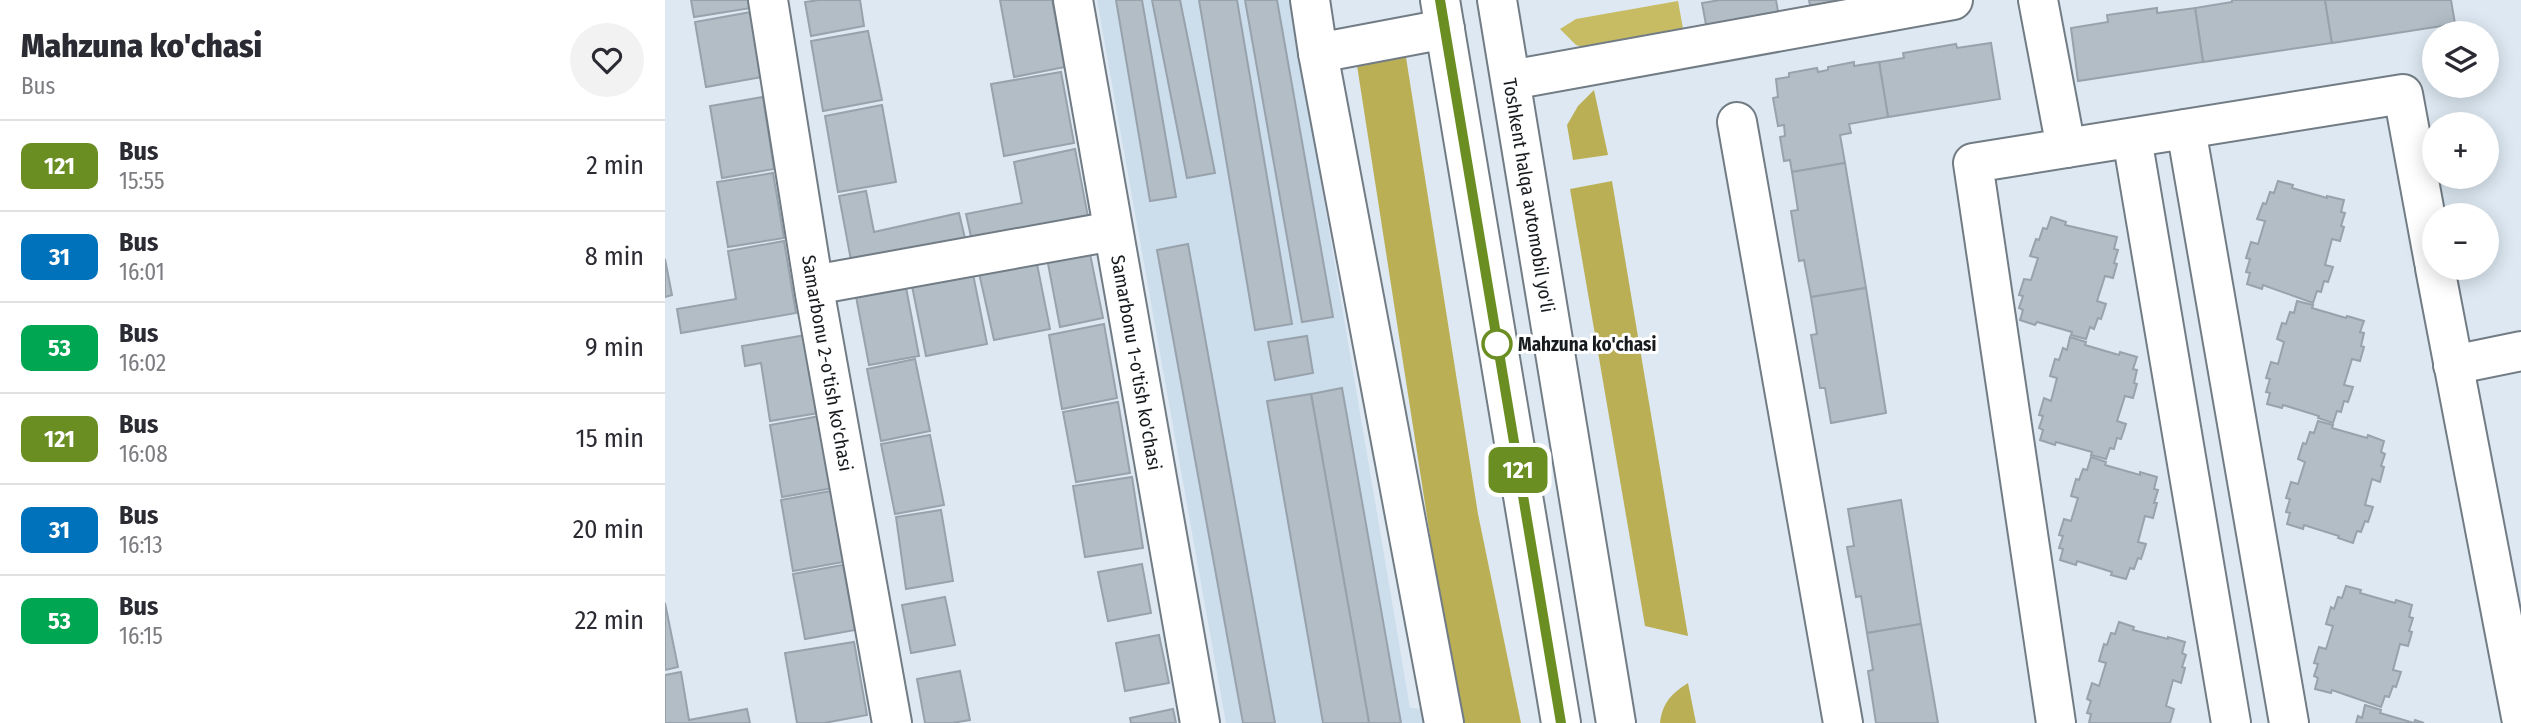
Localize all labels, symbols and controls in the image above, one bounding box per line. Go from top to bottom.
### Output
map controls [2422,21,2499,280]
button: layers [2422,21,2499,98]
button: heart [570,23,644,97]
text: Mahzuna ko'chasi [21,26,262,66]
text: Bus [21,72,55,100]
street label: Toshkent halqa avtomobil yo'li [1498,77,1559,314]
button: + [2422,112,2499,189]
text: Bus [119,136,158,167]
text: 2 min [586,150,644,181]
text: 121 [44,152,75,180]
text: 15:55 [119,167,165,195]
button: − [2422,203,2499,280]
text: Bus [119,227,158,258]
text: 8 min [585,241,644,272]
text: 31 [49,243,70,271]
street label: Samarbonu 2-o'tish ko'chasi [797,253,858,473]
street label: Samarbonu 1-o'tish ko'chasi [1106,253,1166,472]
text: 16:01 [119,258,165,286]
text: Bus [119,318,158,349]
marker: Mahzuna ko'chasi [1482,329,1512,359]
text: 9 min [585,332,644,363]
place label: Mahzuna ko'chasi [1518,333,1656,356]
text: 53 [48,334,71,362]
text: 16:02 [119,349,166,377]
text: Bus [119,409,158,440]
text: 15 min [576,423,644,454]
text: 121 [44,425,75,453]
text: 16:08 [119,440,168,468]
line badge: 121 [1478,447,1558,493]
text: 121 [1502,456,1534,484]
text: Bus [119,500,158,531]
text: 20 min [573,514,644,545]
text: 31 [49,516,70,544]
text: 16:13 [119,531,163,559]
text: Bus [119,591,158,622]
text: 22 min [575,605,644,636]
text: 53 [48,607,71,635]
text: 16:15 [119,622,163,650]

